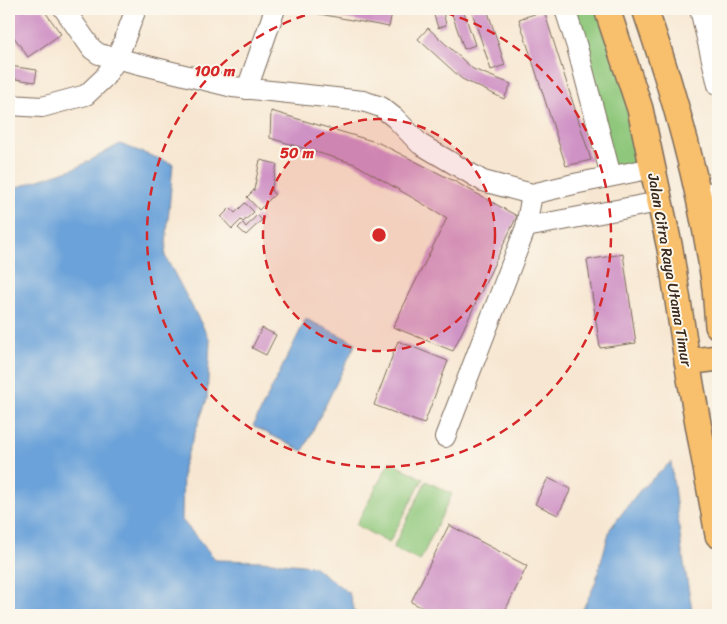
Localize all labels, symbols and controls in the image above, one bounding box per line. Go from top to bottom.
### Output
text: 100 m [195,58,236,84]
text: 50 m [280,140,315,166]
street label: Jalan Citra Raya Utama Timur [640,170,700,370]
centre of rings [370,226,388,244]

